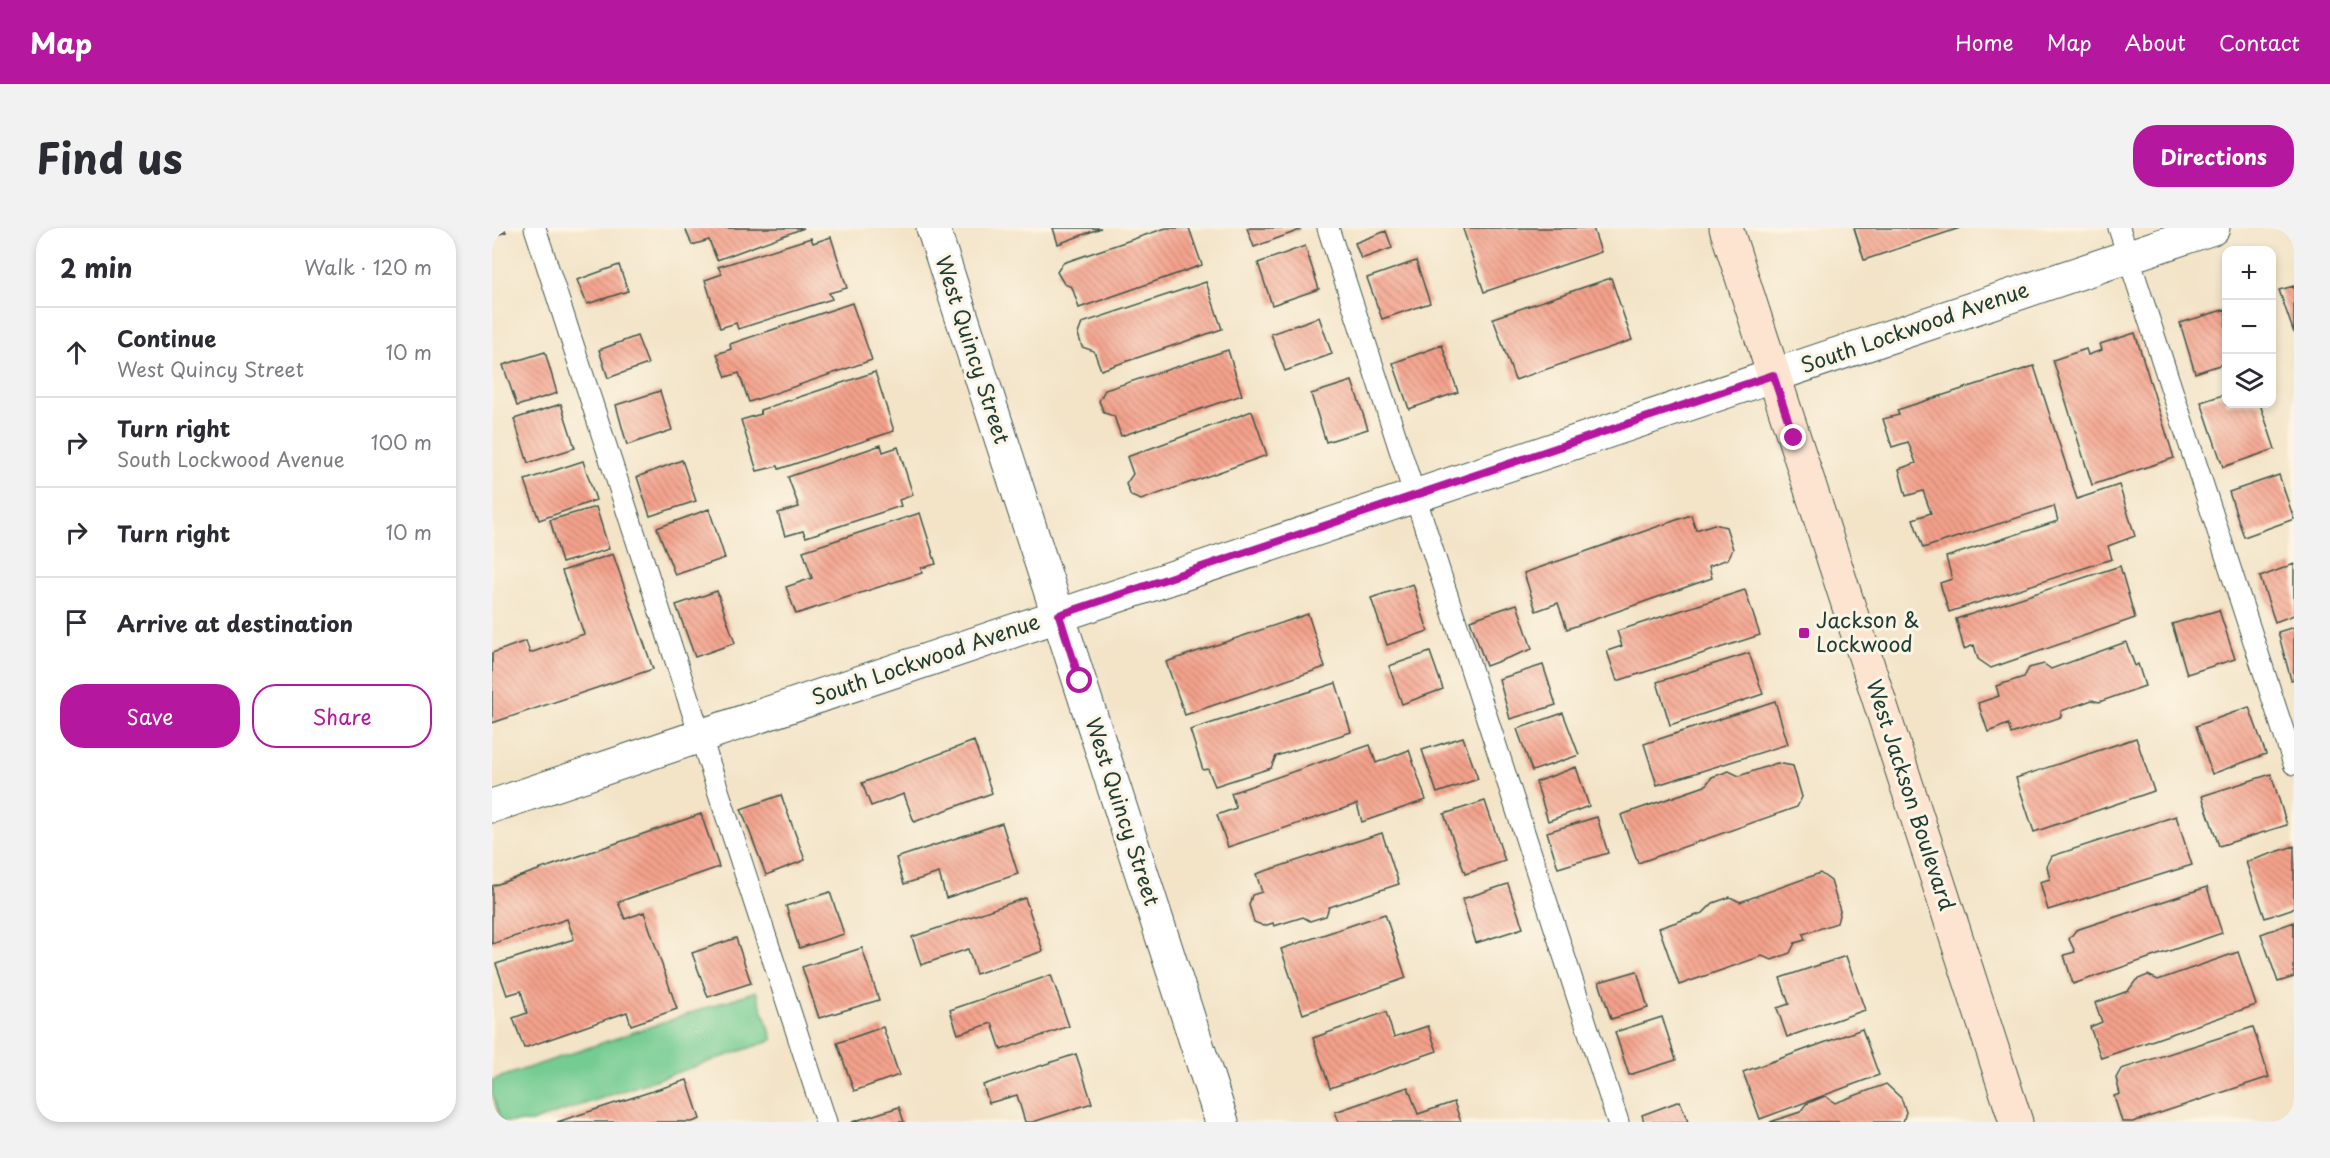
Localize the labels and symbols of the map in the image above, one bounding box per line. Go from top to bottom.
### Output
street label: West Quincy Street [928,251,1019,448]
street label: South Lockwood Avenue [1796,272,2033,380]
route end [1780,424,1806,450]
place label: Jackson & Lockwood [1816,603,1920,659]
street label: South Lockwood Avenue [807,604,1044,712]
marker: Jackson & Lockwood [1797,626,1811,640]
route start [1066,667,1092,693]
street label: West Jackson Boulevard [1859,675,1964,914]
street label: West Quincy Street [1078,713,1169,910]

